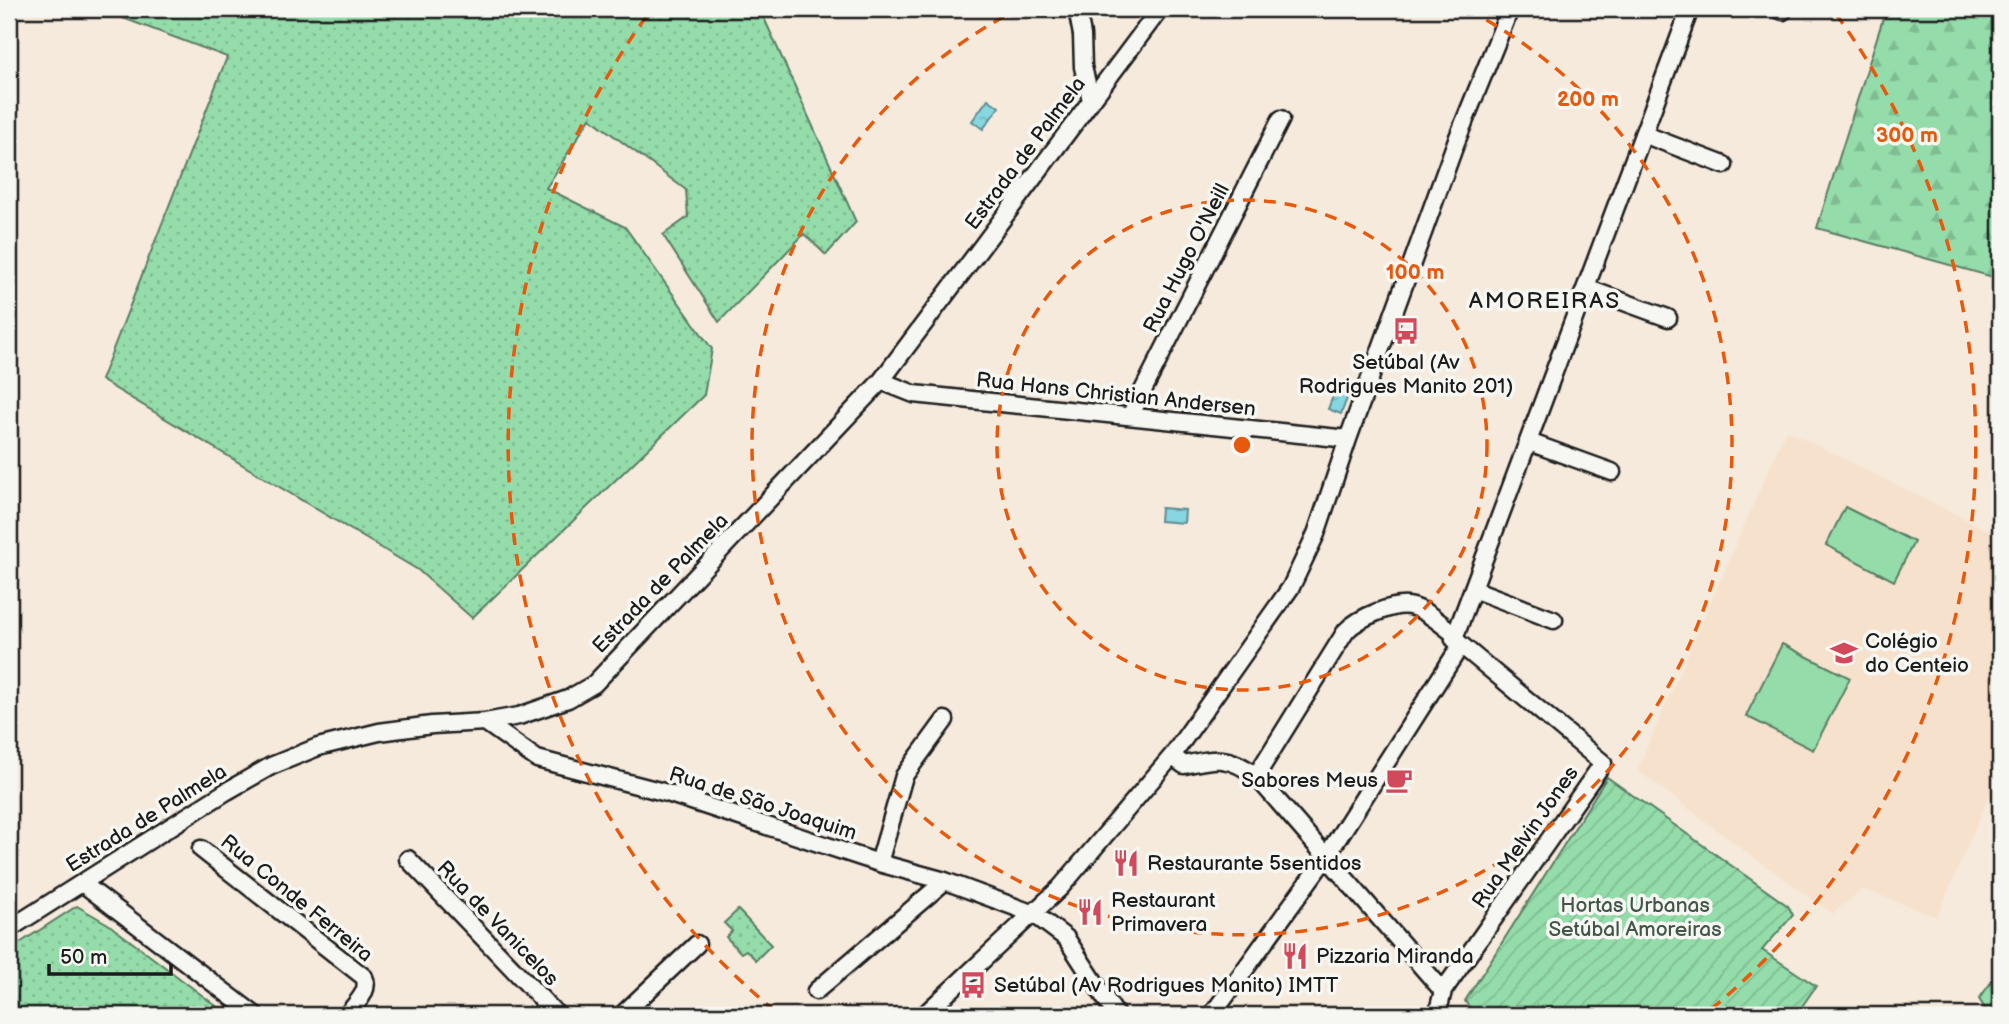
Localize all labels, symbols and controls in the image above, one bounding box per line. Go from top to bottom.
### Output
street label: Estrada de Palmela [960,72,1091,235]
text: 200 m [1557,87,1619,112]
text: 300 m [1876,123,1938,148]
street label: Rua Hugo O'Neill [1138,179,1235,337]
text: 100 m [1386,260,1444,285]
district label: AMOREIRAS [1469,287,1621,315]
bus stop icon: Setúbal (Av Rodrigues Manito 201) [1391,316,1421,346]
place label: Setúbal (Av Rodrigues Manito 201) [1299,350,1513,399]
street label: Rua Hans Christian Andersen [975,367,1257,422]
centre of rings [1230,433,1254,457]
street label: Estrada de Palmela [587,508,733,658]
place label: Colégio do Centeio [1865,629,1969,678]
school or university icon: Colégio do Centeio [1829,638,1859,668]
street label: Estrada de Palmela [61,759,231,878]
street label: Rua de São Joaquim [666,761,860,846]
street label: Rua Melvin Jones [1467,761,1584,913]
cafe icon: Sabores Meus [1384,765,1414,795]
place label: Sabores Meus [1241,768,1378,793]
street label: Rua Conde Ferreira [216,829,378,967]
restaurant icon: Restaurante 5sentidos [1111,848,1141,878]
place label: Restaurante 5sentidos [1147,851,1361,876]
street label: Rua de Vanicelos [432,856,564,991]
place label: Restaurant Primavera [1111,888,1216,937]
park label: Hortas Urbanas Setúbal Amoreiras [1548,893,1722,942]
restaurant icon: Restaurant Primavera [1075,897,1105,927]
scale bar [49,933,172,977]
restaurant icon: Pizzaria Miranda [1280,941,1310,971]
place label: Pizzaria Miranda [1316,944,1474,969]
text: 50 m [60,945,107,970]
bus stop icon: Setúbal (Av Rodrigues Manito) IMTT [958,970,988,1000]
place label: Setúbal (Av Rodrigues Manito) IMTT [994,973,1339,998]

